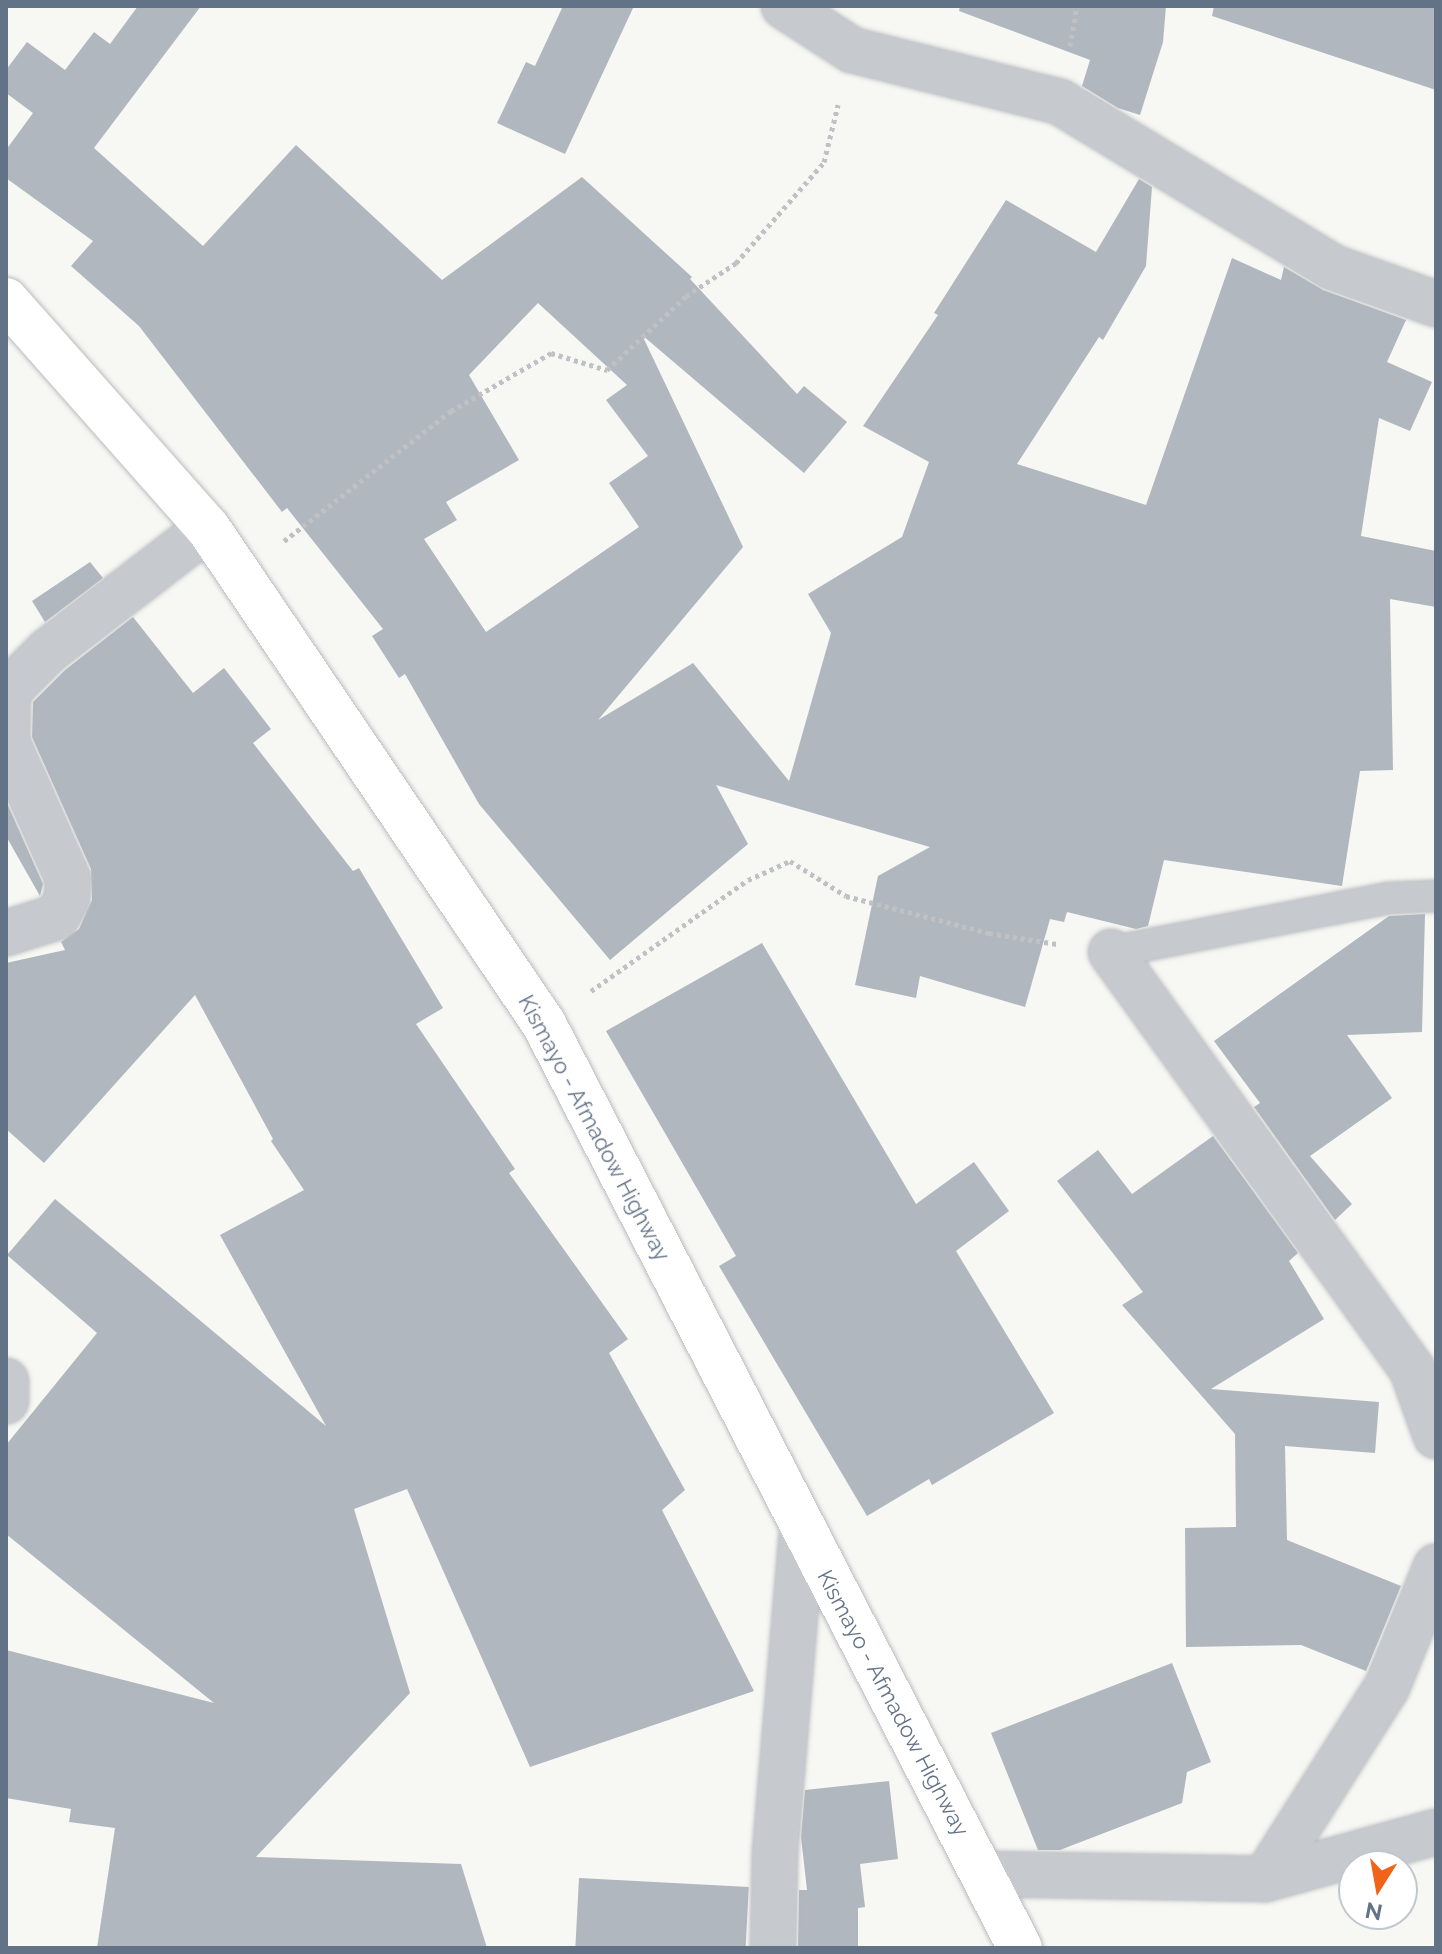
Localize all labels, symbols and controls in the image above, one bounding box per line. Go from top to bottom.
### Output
street label: Kismayo - Afmadow Highway [512,990,676,1266]
street label: Kismayo - Afmadow Highway [811,1565,975,1841]
north arrow [1338,1850,1418,1930]
text: N [1363,1897,1385,1926]

